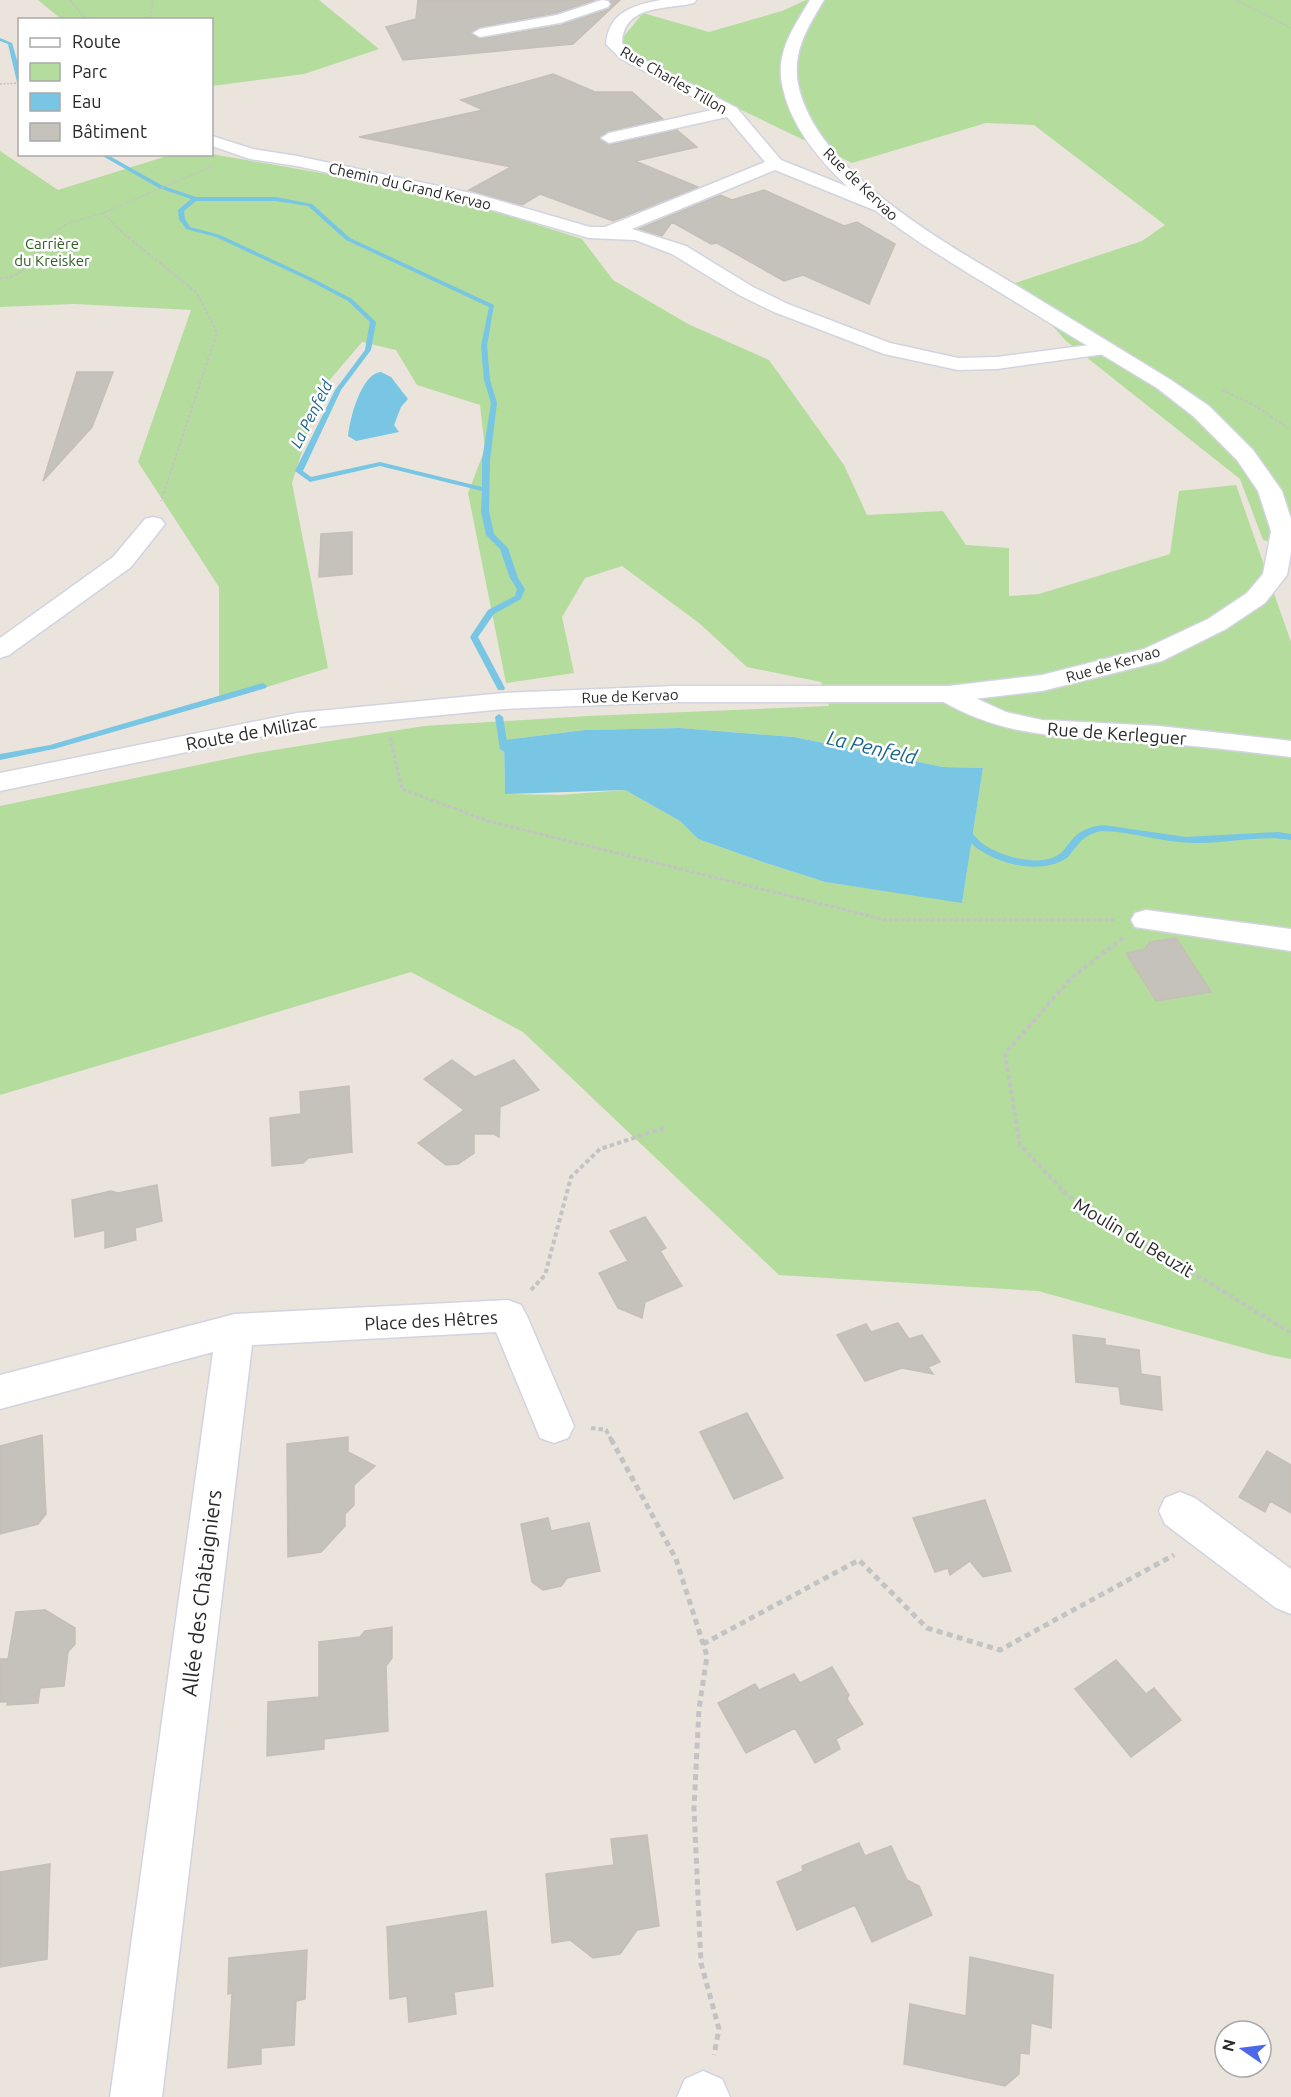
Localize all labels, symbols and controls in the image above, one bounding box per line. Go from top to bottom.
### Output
legend [18,18,213,156]
text: Route [72,31,121,51]
street label: Rue Charles Tillon [618,43,730,117]
text: Parc [72,61,107,81]
text: Eau [72,91,102,111]
text: Bâtiment [72,121,147,141]
street label: Rue de Kervao [820,144,902,224]
street label: Chemin du Grand Kervao [327,159,493,213]
park label: Carrière du Kreisker [14,235,90,269]
water label: La Penfeld [286,376,336,451]
street label: Rue de Kervao [1064,642,1162,686]
street label: Rue de Kervao [581,686,679,706]
street label: Route de Milizac [184,711,318,753]
street label: Rue de Kerleguer [1047,718,1188,748]
water label: La Penfeld [825,726,920,769]
street label: Moulin du Beuzit [1070,1193,1198,1281]
street label: Place des Hêtres [364,1307,498,1333]
street label: Allée des Châtaigniers [176,1488,226,1698]
north arrow [1213,2019,1273,2079]
text: N [1218,2037,1239,2053]

